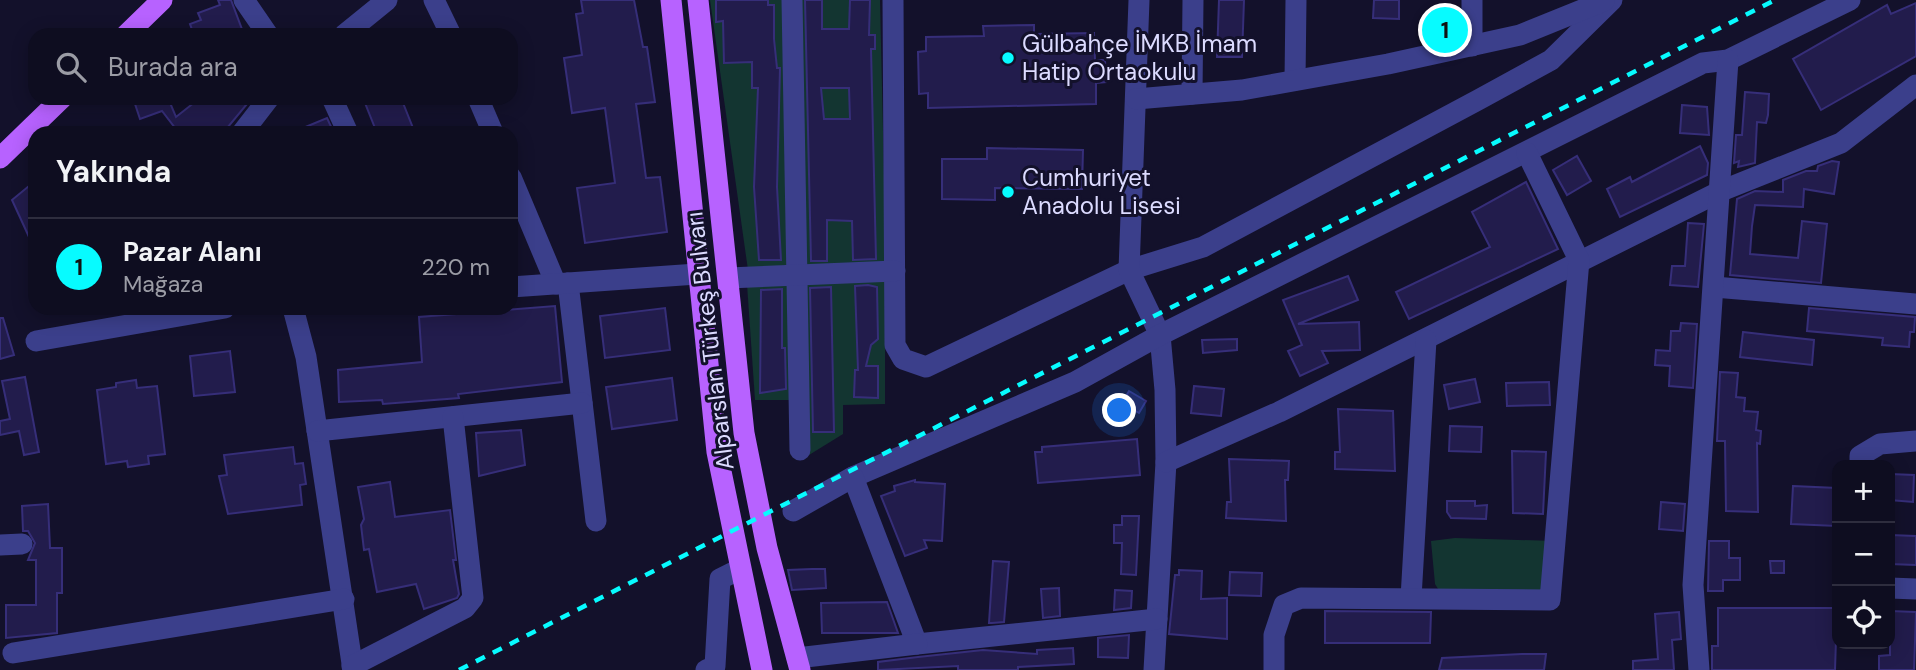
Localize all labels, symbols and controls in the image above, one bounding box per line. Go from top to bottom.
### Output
pin: 1 [1422,4,1468,56]
search box [28,28,518,105]
place label: Gülbahçe İMKB İmam Hatip Ortaokulu [1022,28,1257,87]
icon: search [52,48,90,86]
text: Burada ara [108,50,238,84]
marker: Gülbahçe İMKB İmam Hatip Ortaokulu [1000,50,1016,66]
text: Yakında [56,152,171,191]
place label: Cumhuriyet Anadolu Lisesi [1022,162,1181,221]
marker: Cumhuriyet Anadolu Lisesi [1000,184,1016,200]
street label: Alparslan Türkeş Bulvarı [678,210,741,472]
text: Pazar Alanı [123,235,262,269]
text: 1 [75,252,83,282]
text: 220 m [421,252,490,282]
text: Mağaza [123,269,203,299]
your location [1102,393,1136,427]
map controls [1832,460,1895,649]
button: + [1832,460,1895,523]
button: − [1832,523,1895,586]
button: locate [1832,586,1895,649]

